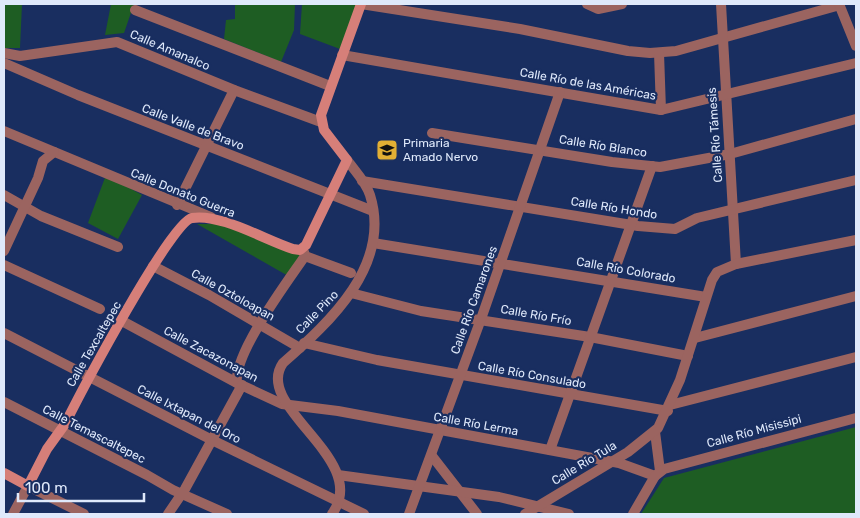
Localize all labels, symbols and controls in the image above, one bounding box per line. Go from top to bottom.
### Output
street label: Calle Amanalco [128,27,212,73]
street label: Calle Río de las Américas [519,65,657,103]
street label: Calle Río Támesis [705,87,725,183]
street label: Calle Valle de Bravo [140,101,246,153]
street label: Calle Río Blanco [558,132,648,160]
place label: Primaria Amado Nervo [403,136,478,164]
school or university icon: Primaria Amado Nervo [375,138,399,162]
street label: Calle Donato Guerra [129,166,237,220]
street label: Calle Río Hondo [570,194,658,222]
street label: Calle Río Camarones [448,244,500,356]
street label: Calle Río Colorado [575,254,677,286]
street label: Calle Oztoloapan [189,266,277,324]
street label: Calle Pino [293,287,341,337]
street label: Calle Texcaltepec [64,298,124,389]
street label: Calle Río Frío [499,302,573,328]
street label: Calle Zacazonapan [161,323,261,385]
street label: Calle Río Consulado [477,359,587,391]
street label: Calle Ixtapan del Oro [135,382,243,446]
street label: Calle Temascaltepec [40,402,148,466]
street label: Calle Río Lerma [432,410,520,438]
street label: Calle Río Misissipi [705,412,803,450]
street label: Calle Río Tula [549,438,619,488]
scale bar [18,470,144,502]
text: 100 m [25,479,67,497]

